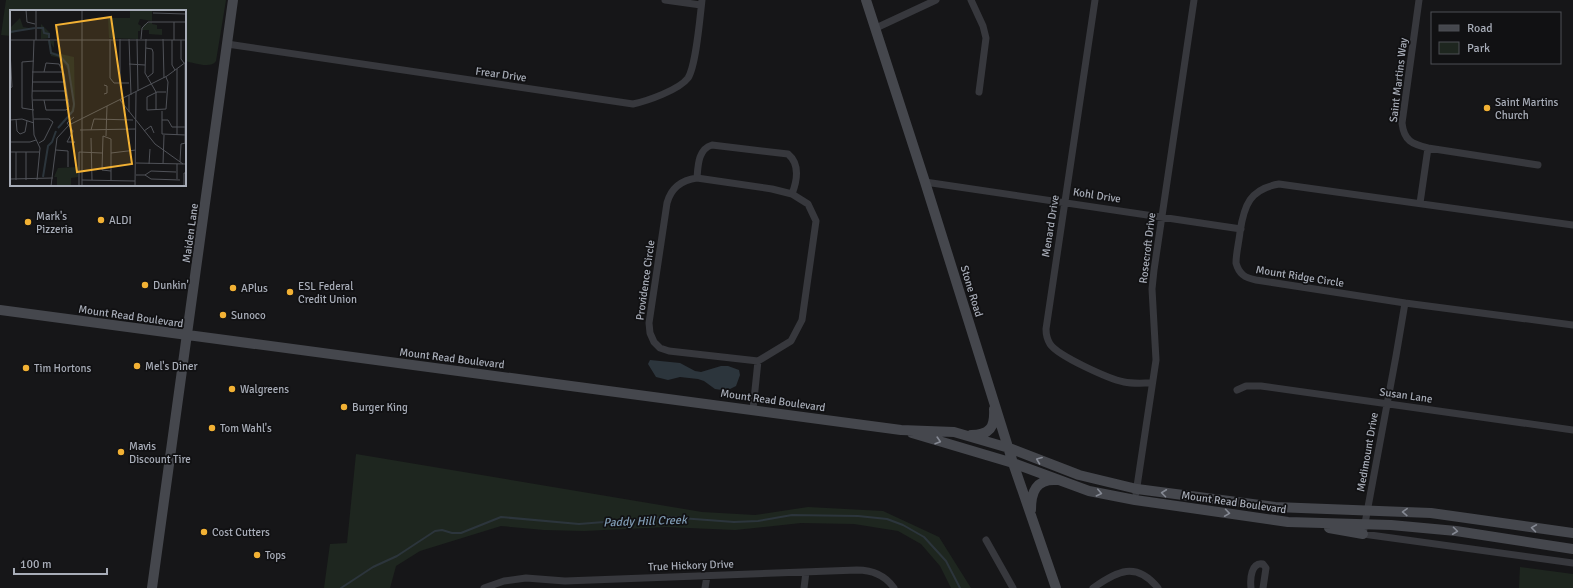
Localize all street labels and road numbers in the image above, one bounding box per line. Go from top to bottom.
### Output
street label: Saint Martins Way [1387,36,1410,123]
street label: Frear Drive [475,64,527,85]
street label: Kohl Drive [1072,185,1122,206]
street label: Menard Drive [1039,194,1062,258]
street label: Maiden Lane [180,202,201,264]
street label: Rosecroft Drive [1137,212,1158,284]
street label: Providence Circle [633,239,658,321]
street label: Mount Ridge Circle [1255,263,1345,290]
street label: Stone Road [958,264,986,319]
street label: Mount Read Boulevard [78,303,184,330]
street label: Mount Read Boulevard [399,346,505,371]
street label: Susan Lane [1378,385,1433,406]
street label: Mount Read Boulevard [720,387,826,414]
street label: Medimount Drive [1354,411,1381,493]
street label: Mount Read Boulevard [1181,489,1287,516]
street label: True Hickory Drive [648,558,734,573]

